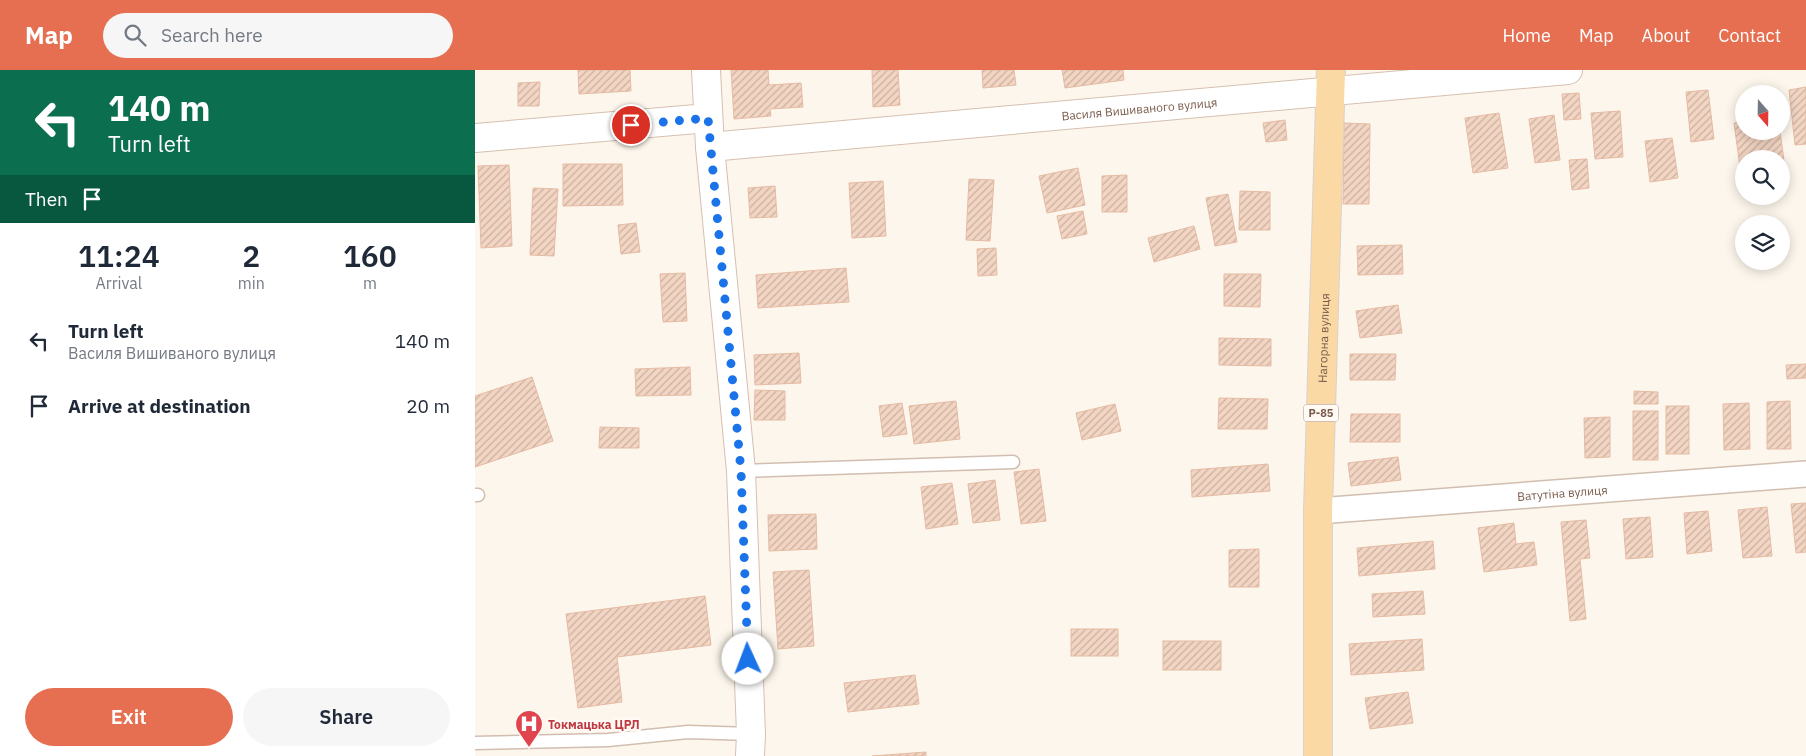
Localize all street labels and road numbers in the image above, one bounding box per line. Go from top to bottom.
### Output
street label: Василя Вишиваного вулиця [1061,94,1218,123]
street label: Нагорна вулиця [1314,293,1332,383]
road number: Р-85 [1303,404,1339,422]
street label: Ватутіна вулиця [1516,482,1608,503]

